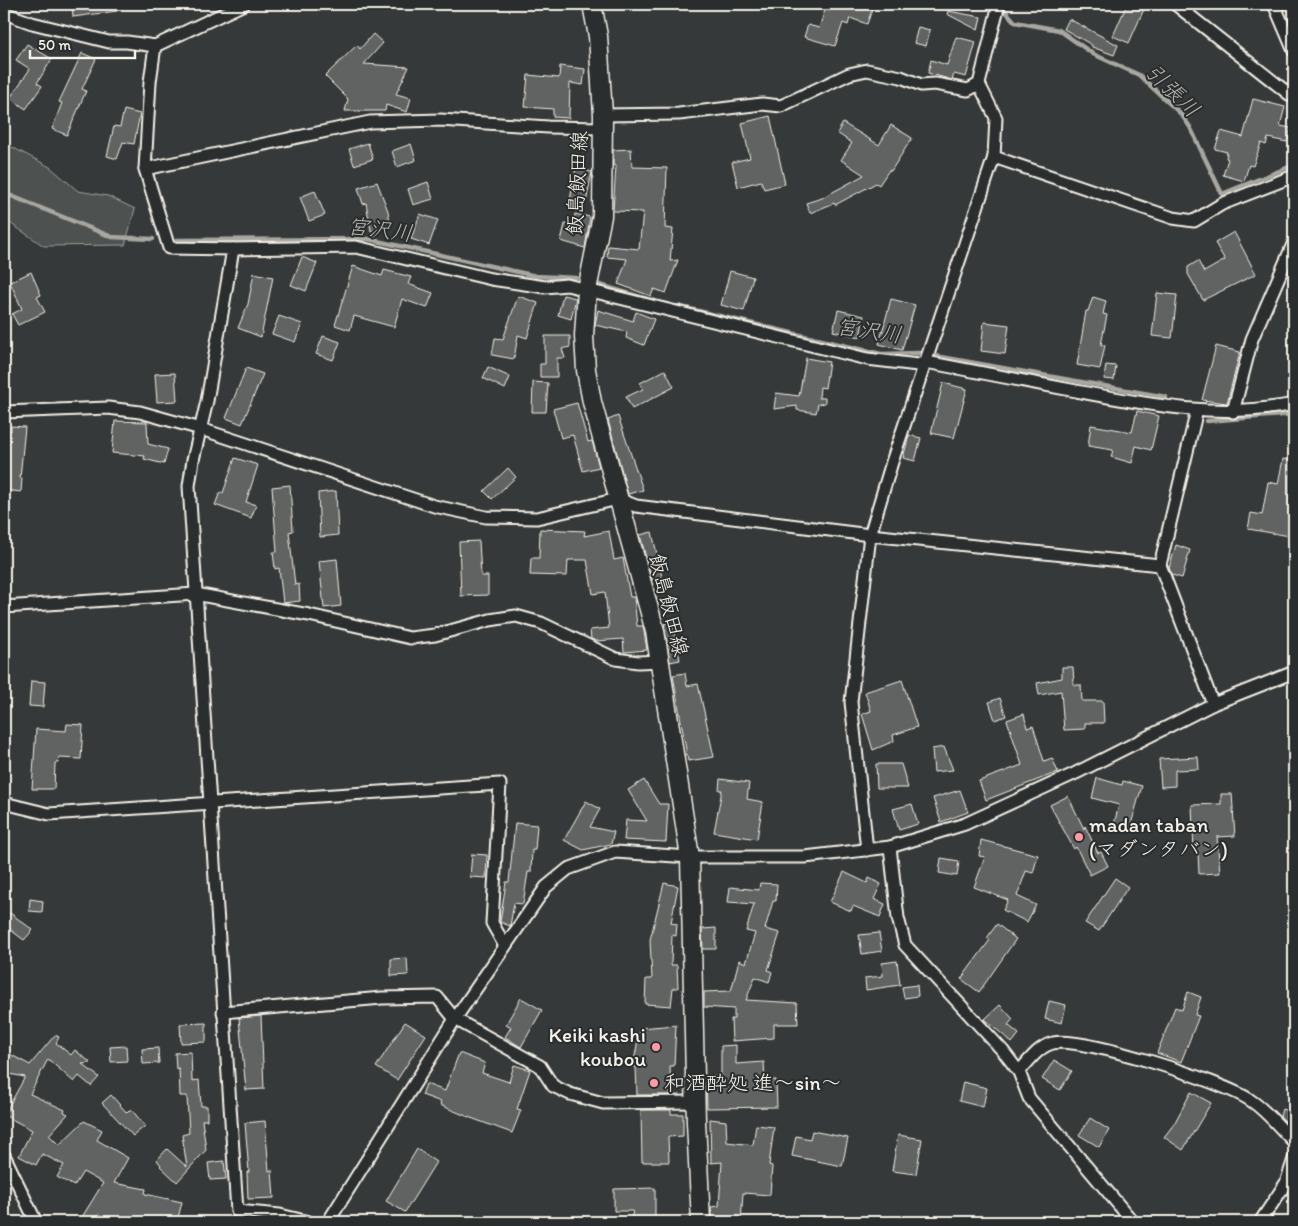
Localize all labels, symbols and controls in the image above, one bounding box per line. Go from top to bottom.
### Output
scale bar [30,28,135,60]
text: 50 m [38,36,71,54]
water label: 引張川 [1140,58,1206,123]
street label: 飯島飯田線 [561,130,592,236]
water label: 宮沢川 [346,212,414,247]
water label: 宮沢川 [834,313,903,348]
street label: 飯島飯田線 [645,551,694,659]
place label: madan taban (マダンタバン) [1089,812,1228,861]
marker: madan taban (マダンタバン) [1073,831,1085,843]
place label: Keiki kashi koubou [549,1022,646,1071]
marker: Keiki kashi koubou [650,1041,662,1053]
place label: 和酒酔処 進〜sin〜 [664,1070,842,1095]
marker: 和酒酔処 進〜sin〜 [648,1077,660,1089]

